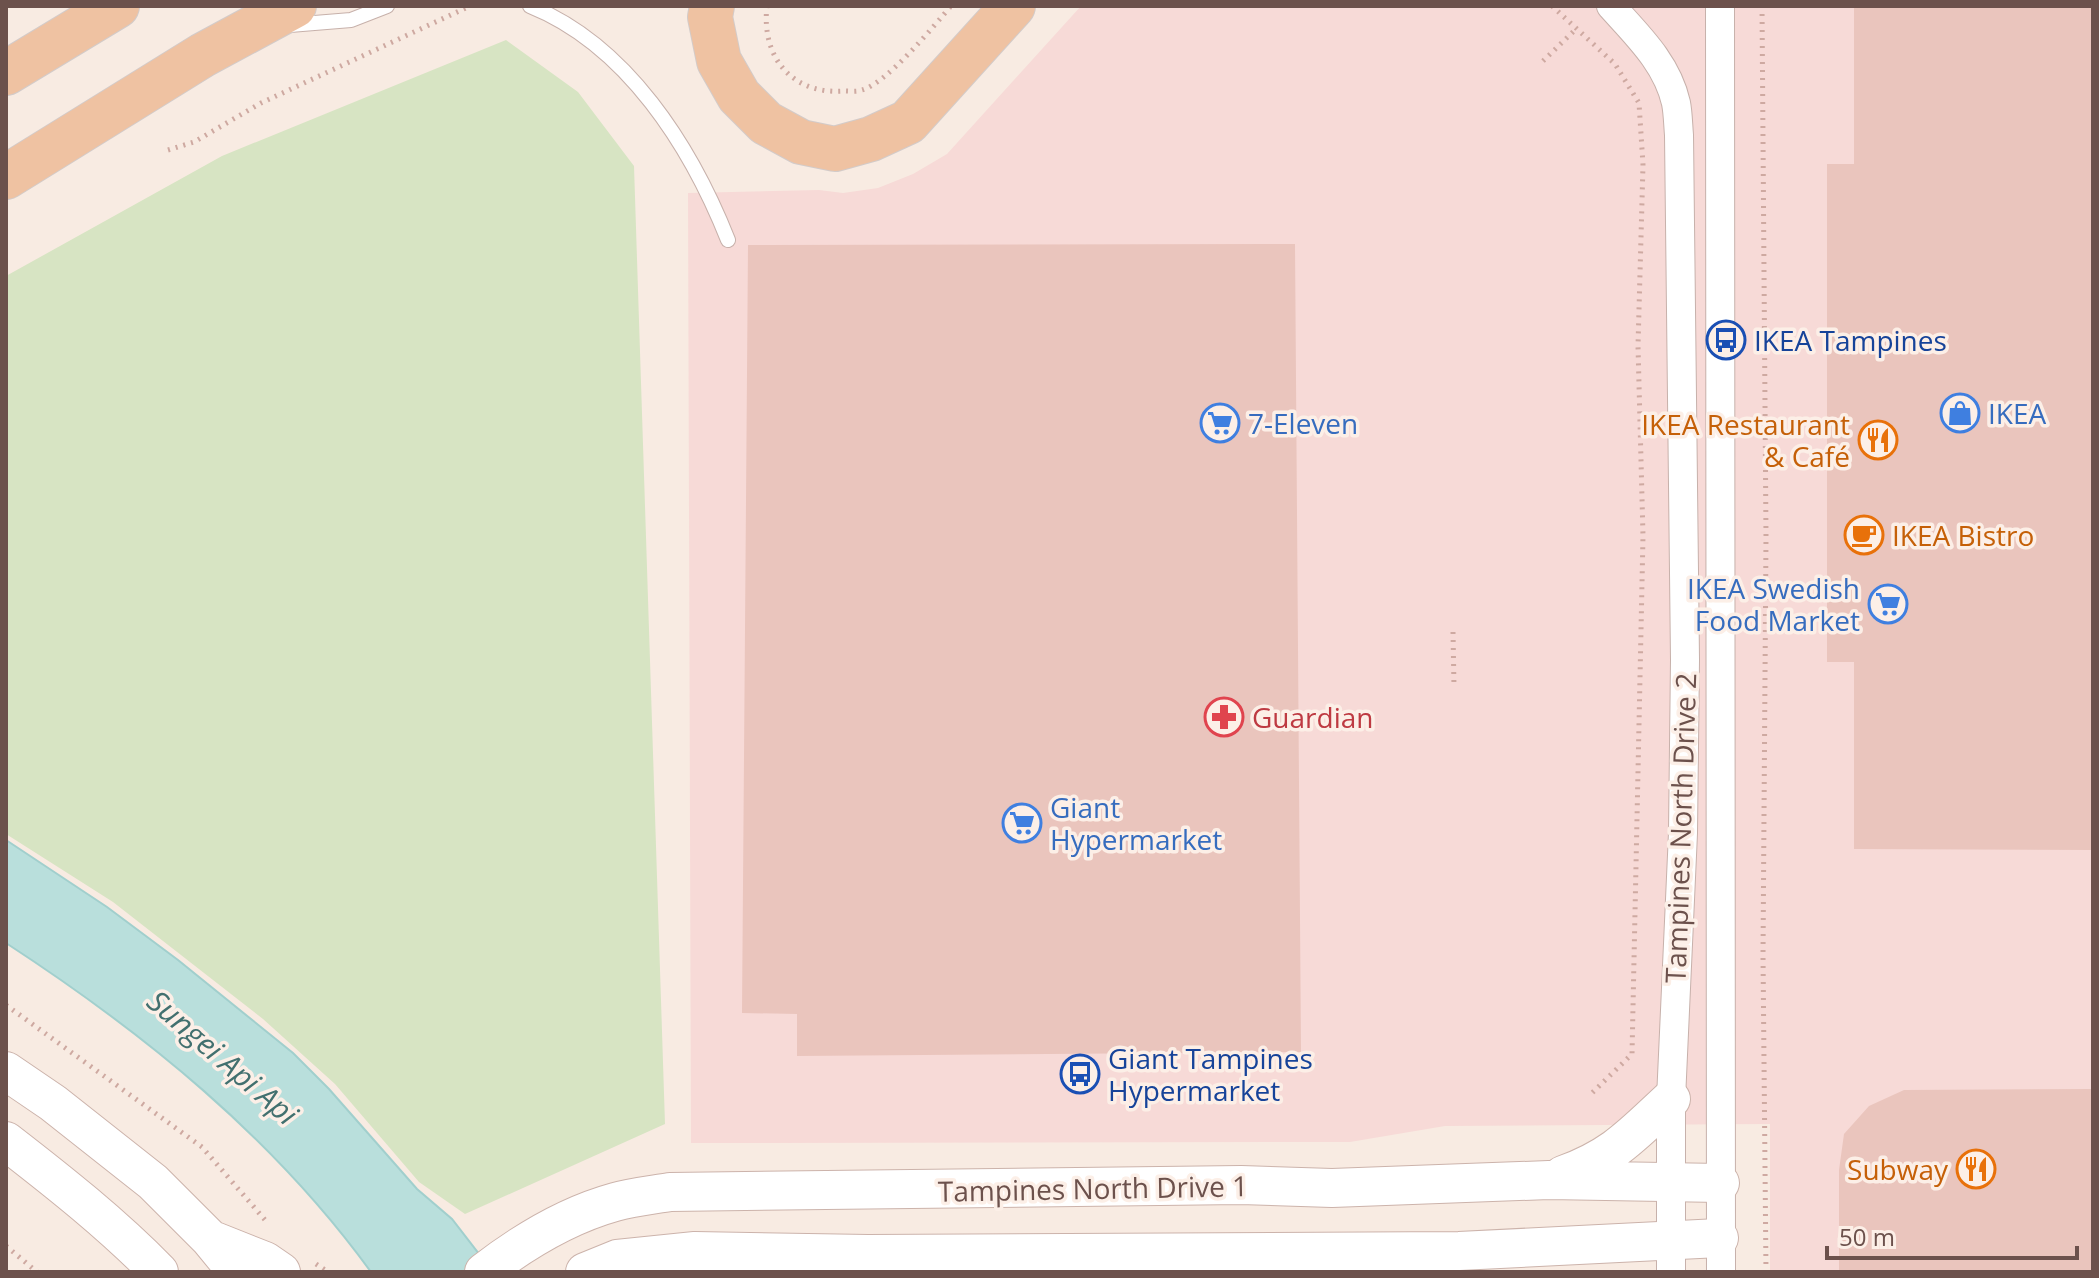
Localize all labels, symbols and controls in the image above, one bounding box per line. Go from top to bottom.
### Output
bus stop icon: IKEA Tampines [1705,319,1747,361]
place label: IKEA Tampines [1754,321,1947,359]
shop icon: IKEA [1939,392,1981,434]
place label: IKEA [1988,394,2047,432]
supermarket icon: 7-Eleven [1199,402,1241,444]
place label: 7-Eleven [1248,404,1358,442]
place label: IKEA Restaurant & Café [1641,405,1850,475]
restaurant icon: IKEA Restaurant & Café [1857,419,1899,461]
cafe icon: IKEA Bistro [1843,514,1885,556]
place label: IKEA Bistro [1892,516,2034,554]
place label: IKEA Swedish Food Market [1687,569,1860,639]
supermarket icon: IKEA Swedish Food Market [1867,583,1909,625]
street label: Tampines North Drive 2 [1656,672,1704,984]
pharmacy icon: Guardian [1203,696,1245,738]
place label: Guardian [1252,698,1373,736]
place label: Giant Hypermarket [1050,788,1222,858]
supermarket icon: Giant Hypermarket [1001,802,1043,844]
water label: Sungei Api Api [139,980,307,1134]
place label: Giant Tampines Hypermarket [1108,1039,1313,1109]
bus stop icon: Giant Tampines Hypermarket [1059,1053,1101,1095]
restaurant icon: Subway [1955,1148,1997,1190]
place label: Subway [1847,1150,1949,1188]
street label: Tampines North Drive 1 [938,1166,1248,1210]
scale bar [1827,1210,2077,1260]
text: 50 m [1839,1220,1895,1253]

